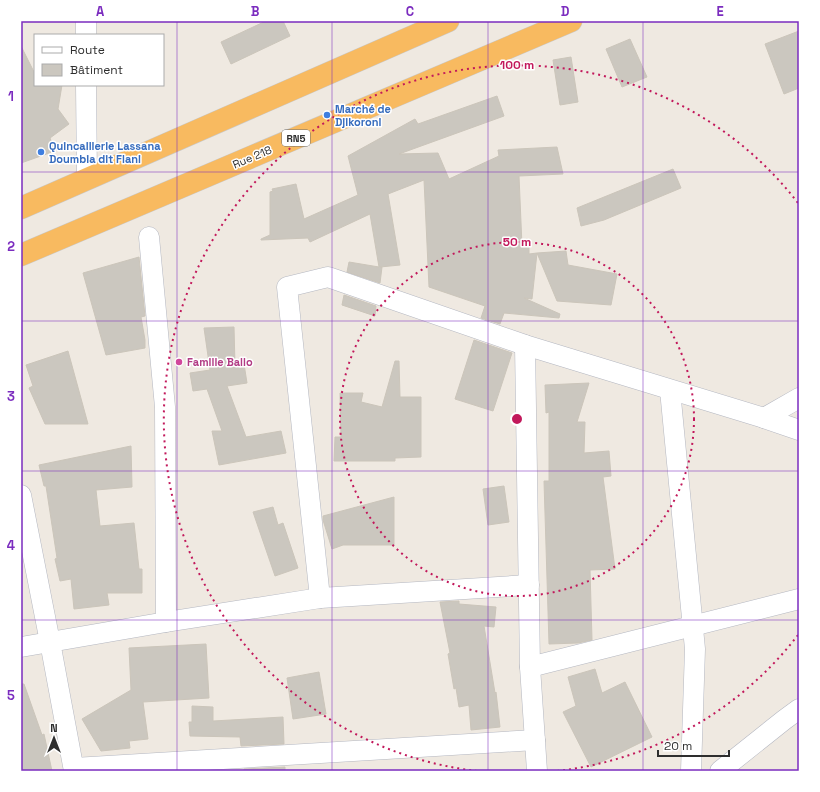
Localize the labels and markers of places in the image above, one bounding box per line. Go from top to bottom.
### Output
place label: Marché de Djikoroni [335,102,391,129]
marker: Marché de Djikoroni [322,110,332,120]
place label: Quincaillerie Lassana Doumbia dit Flani [49,139,161,166]
marker: Quincaillerie Lassana Doumbia dit Flani [36,147,46,157]
place label: Famille Ballo [187,355,253,369]
marker: Famille Ballo [174,357,184,367]
centre of rings [510,412,524,426]

